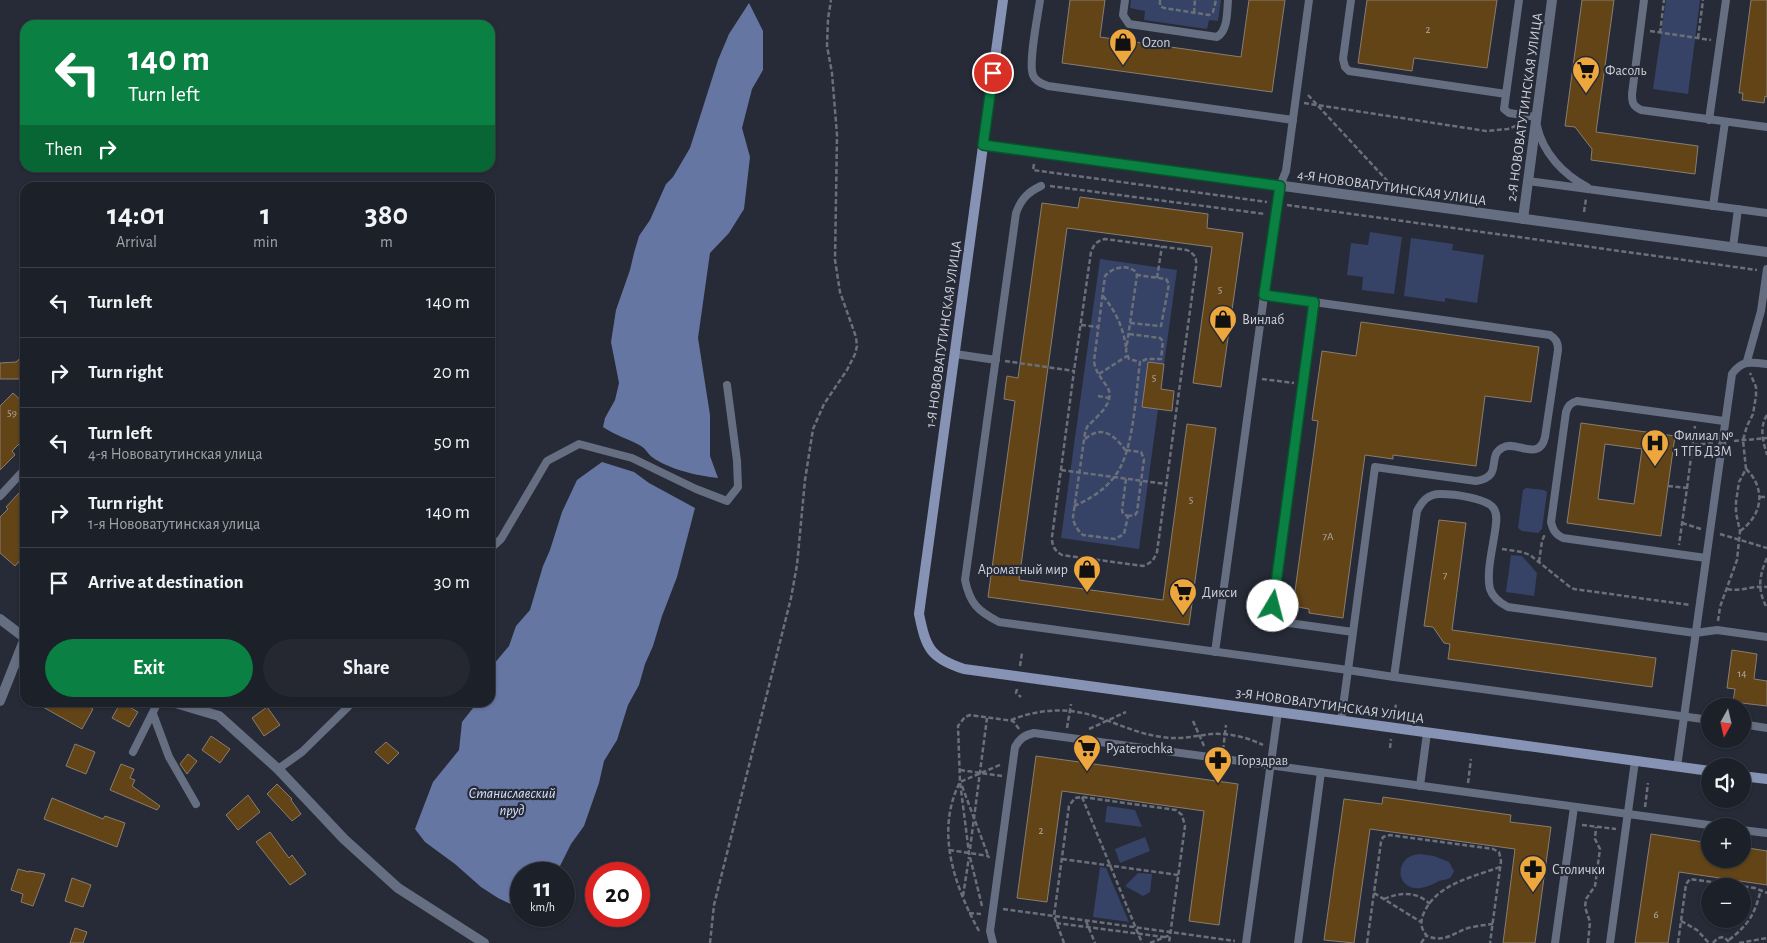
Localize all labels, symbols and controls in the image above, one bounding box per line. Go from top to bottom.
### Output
street label: 2-Я НОВОВАТУТИНСКАЯ УЛИЦА [1505,12,1545,202]
house number: 2 [1425,24,1431,35]
shop icon: Ozon [1108,27,1138,66]
place label: Ozon [1142,36,1170,50]
icon: left [45,40,110,105]
text: 140 m [128,42,210,77]
pin [972,52,1014,94]
supermarket icon: Фасоль [1571,55,1601,94]
icon: arrive [979,59,1007,87]
place label: Фасоль [1605,64,1647,78]
text: Turn left [128,83,200,105]
icon: right [93,135,121,163]
text: Then [45,140,83,159]
street label: 4-Я НОВОВАТУТИНСКАЯ УЛИЦА [1296,168,1487,208]
text: 14:01 [107,200,166,230]
text: 1 [260,200,271,230]
text: 380 [365,200,408,230]
text: Arrival [116,234,157,250]
text: min [253,234,278,250]
text: m [380,234,393,250]
street label: 1-Я НОВОВАТУТИНСКАЯ УЛИЦА [924,240,964,429]
house number: 5 [1218,284,1223,295]
icon: left [45,289,73,317]
text: Turn left [88,293,152,312]
text: 140 m [426,293,470,312]
shop icon: Винлаб [1208,304,1238,343]
place label: Винлаб [1242,313,1284,327]
icon: right [45,359,73,387]
text: Turn right [88,363,163,382]
text: 20 m [433,363,470,382]
house number: 5 [1152,372,1157,383]
house number: 59 [7,407,17,418]
text: Turn left [88,424,152,443]
hospital icon: Филиал № 1 ТГБ ДЗМ [1640,428,1670,467]
icon: left [45,429,73,457]
place label: Филиал № 1 ТГБ ДЗМ [1674,429,1733,459]
text: 50 m [434,433,470,452]
text: 4-я Нововатутинская улица [88,446,263,462]
text: Turn right [88,494,163,513]
house number: 5 [1189,494,1194,505]
icon: right [45,499,73,527]
text: 140 m [426,503,470,522]
text: 1-я Нововатутинская улица [88,516,260,532]
house number: 7А [1322,531,1334,542]
shop icon: Ароматный мир [1072,554,1102,593]
place label: Ароматный мир [978,563,1068,577]
icon: arrive [45,569,73,597]
house number: 7 [1443,570,1448,581]
text: Arrive at destination [88,573,244,592]
text: 30 m [434,573,470,592]
supermarket icon: Дикси [1168,577,1198,616]
position arrow [1246,579,1298,631]
place label: Дикси [1202,586,1237,600]
button: Exit [45,639,253,697]
button: Share [263,639,470,697]
house number: 14 [1737,668,1747,679]
street label: 3-Я НОВОВАТУТИНСКАЯ УЛИЦА [1235,686,1425,726]
north arrow [1701,698,1751,748]
map controls [1701,698,1751,928]
supermarket icon: Pyaterochka [1072,733,1102,772]
place label: Pyaterochka [1106,742,1173,756]
pharmacy icon: Горздрав [1203,745,1233,784]
place label: Горздрав [1237,754,1288,768]
button: sound [1701,758,1751,808]
water label: Станиславский пруд [469,786,556,818]
button: + [1701,818,1751,868]
house number: 2 [1038,825,1044,836]
pharmacy icon: Столички [1518,854,1548,893]
speed limit sign: 20 [585,862,650,927]
place label: Столички [1552,863,1605,877]
text: 11 [533,876,552,901]
button: − [1701,878,1751,928]
text: km/h [530,901,555,913]
house number: 6 [1653,909,1659,920]

